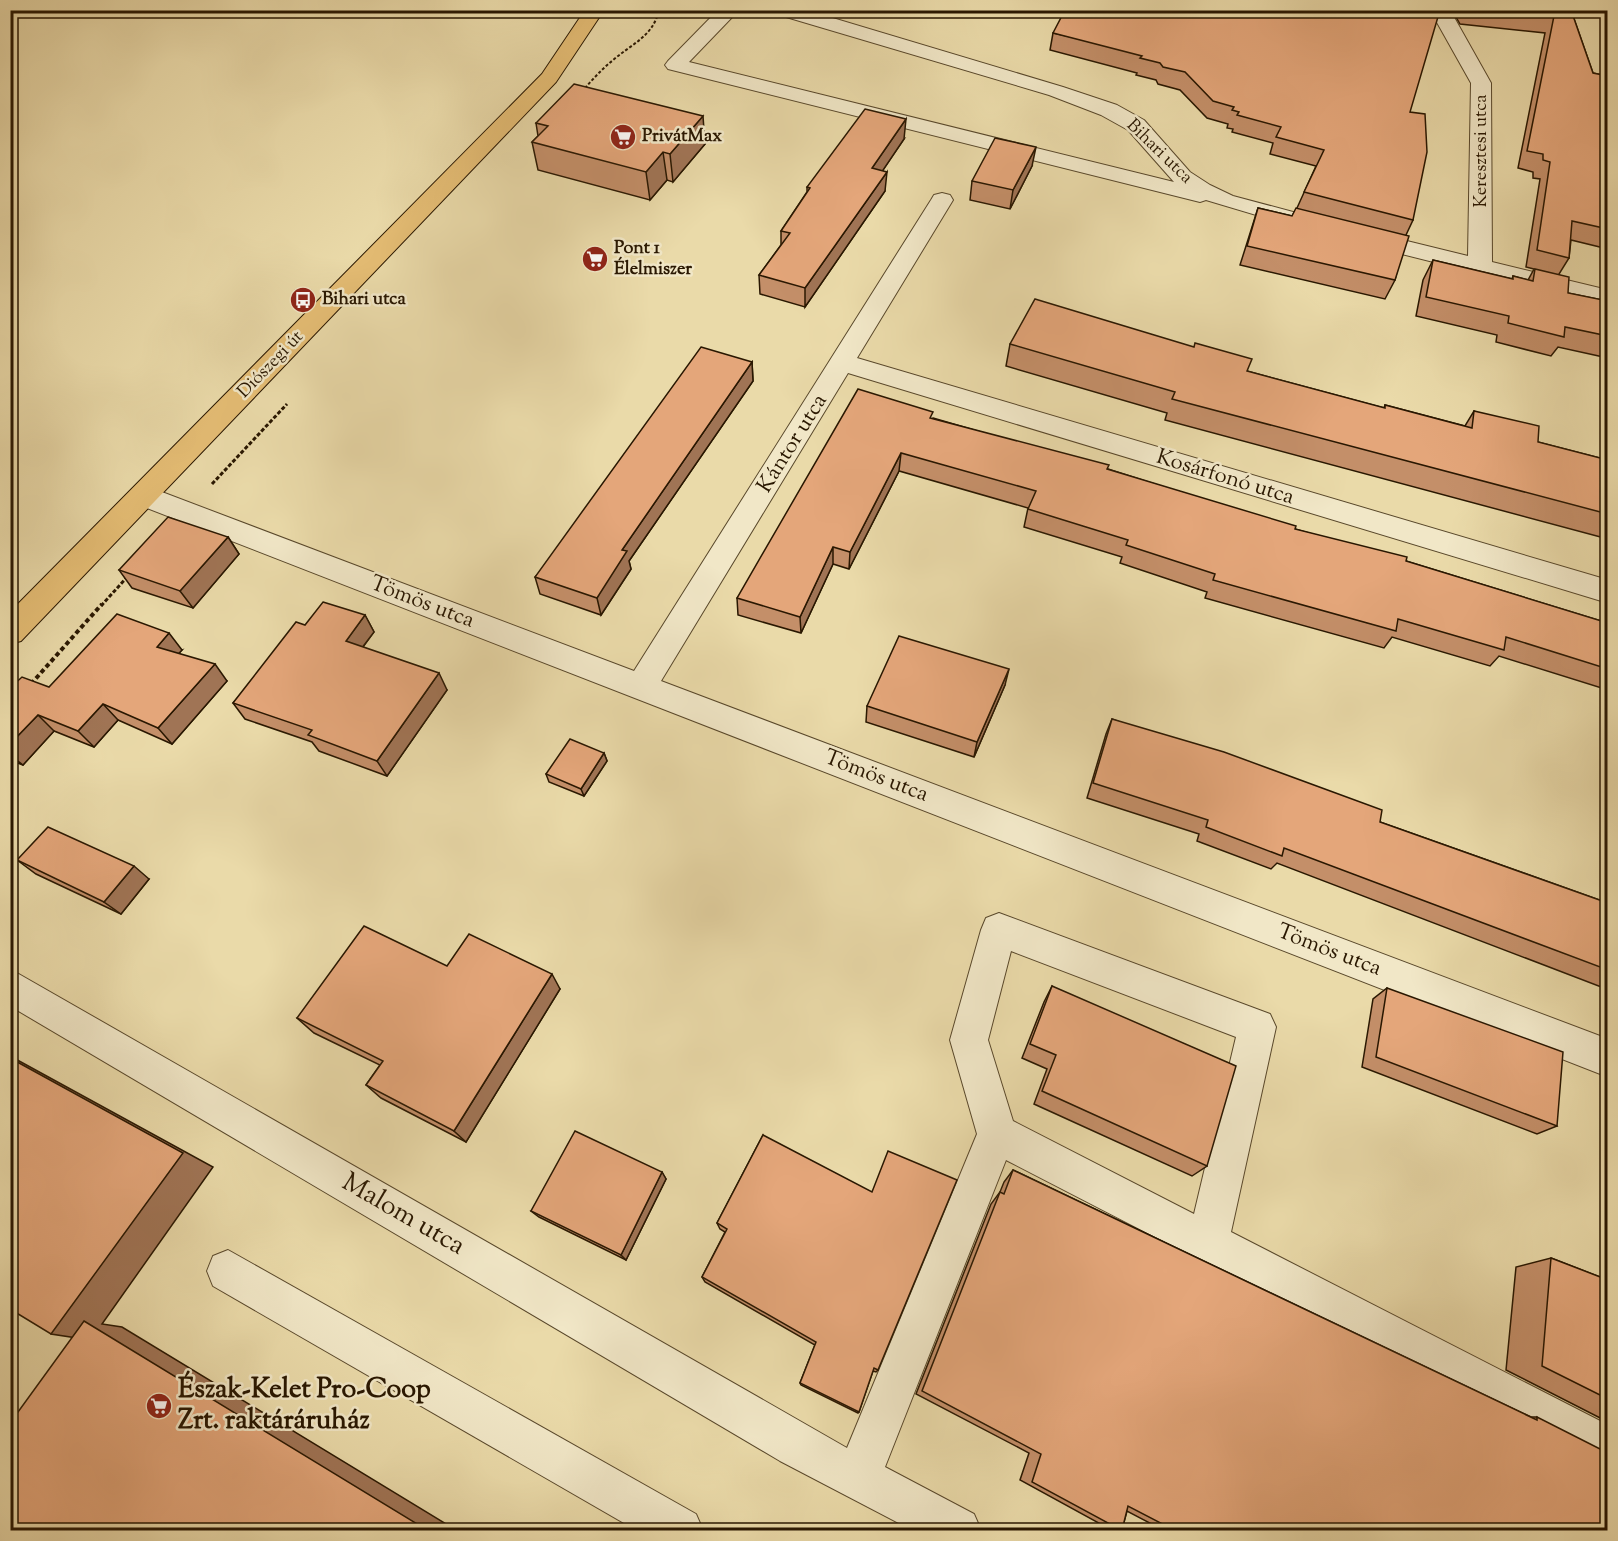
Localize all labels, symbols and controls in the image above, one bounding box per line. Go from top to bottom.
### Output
street label: Keresztesi utca [1469,94,1495,208]
street label: Bihari utca [1120,114,1198,190]
supermarket icon: PrivátMax [608,122,638,152]
place label: PrivátMax [642,124,722,150]
place label: Pont 1 Élelmiszer [614,236,692,283]
supermarket icon: Pont 1 Élelmiszer [580,244,610,274]
bus stop icon: Bihari utca [288,285,318,315]
place label: Bihari utca [322,287,406,313]
street label: Diószegi út [232,325,310,405]
street label: Kántor utca [750,388,836,500]
street label: Kosárfonó utca [1152,442,1298,514]
street label: Tömös utca [365,568,479,638]
street label: Tömös utca [819,742,933,812]
street label: Tömös utca [1272,916,1386,986]
street label: Malom utca [334,1164,472,1266]
place label: Észak-Kelet Pro-Coop Zrt. raktáráruház [178,1370,431,1441]
supermarket icon: Észak-Kelet Pro-Coop Zrt. raktáráruház [144,1391,174,1421]

